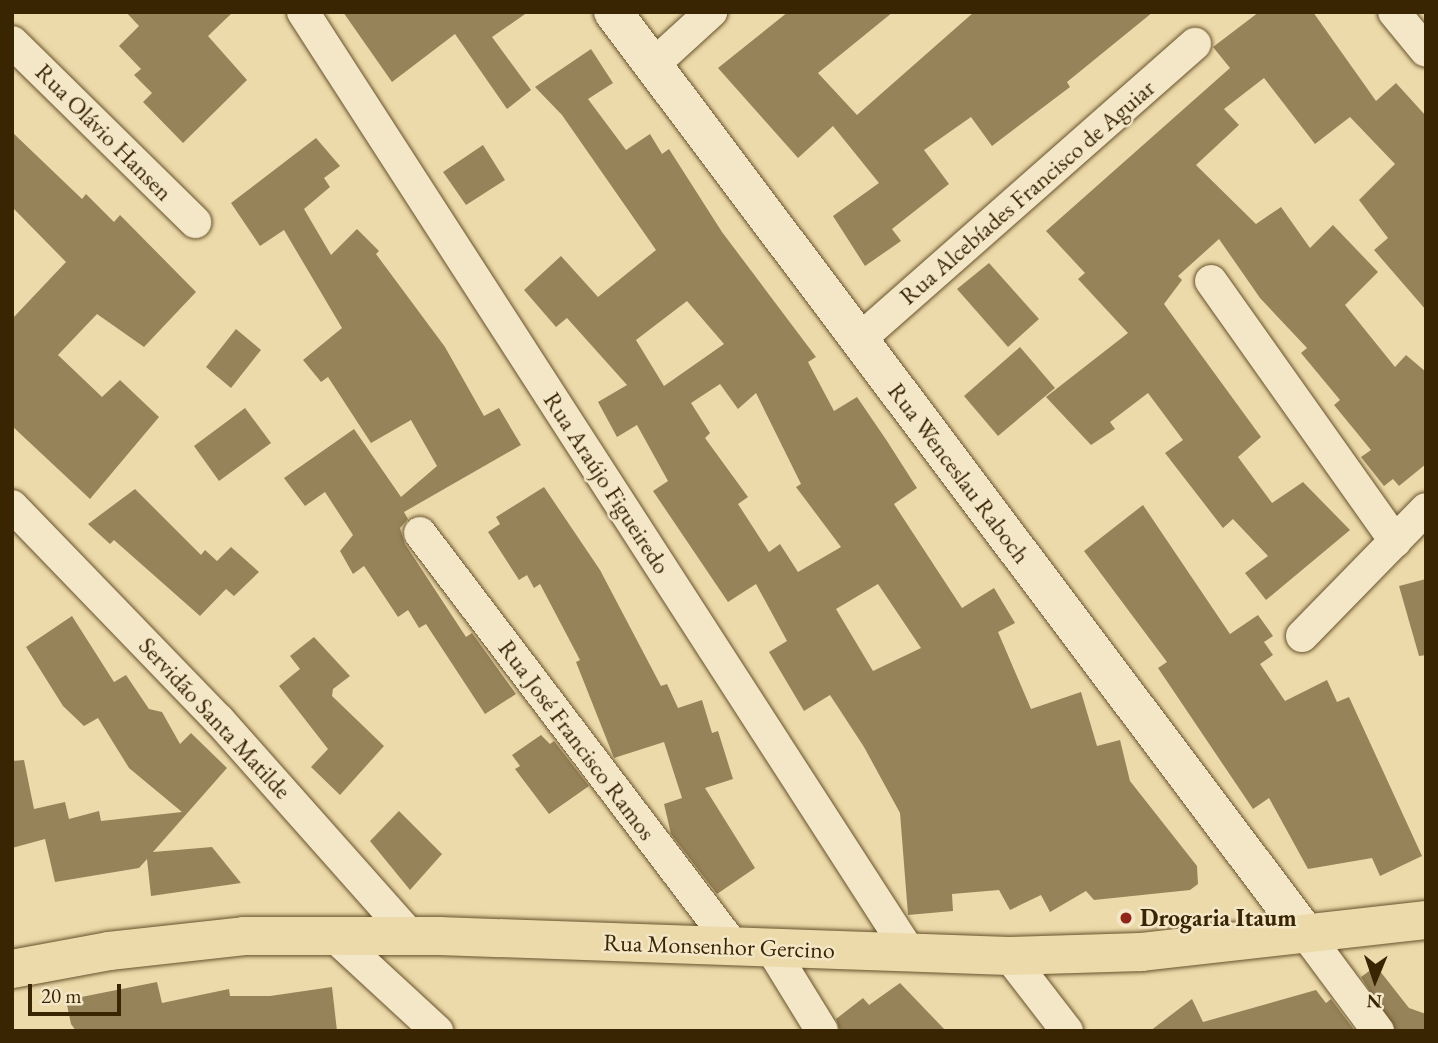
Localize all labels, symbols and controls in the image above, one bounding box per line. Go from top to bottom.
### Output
street label: Rua Olávio Hansen [30,58,178,206]
street label: Rua Alcebíades Francisco de Aguiar [894,73,1160,311]
street label: Rua Wenceslau Raboch [882,377,1036,569]
street label: Rua Araújo Figueiredo [538,387,676,579]
street label: Servidão Santa Matilde [133,631,297,805]
street label: Rua José Francisco Ramos [492,634,662,846]
place label: Drogaria Itaum [1140,904,1297,932]
marker: Drogaria Itaum [1118,910,1134,926]
street label: Rua Monsenhor Gercino [603,928,835,964]
north arrow [1340,945,1410,1015]
scale bar [32,970,124,1014]
text: 20 m [41,982,82,1009]
text: N [1366,989,1382,1014]

